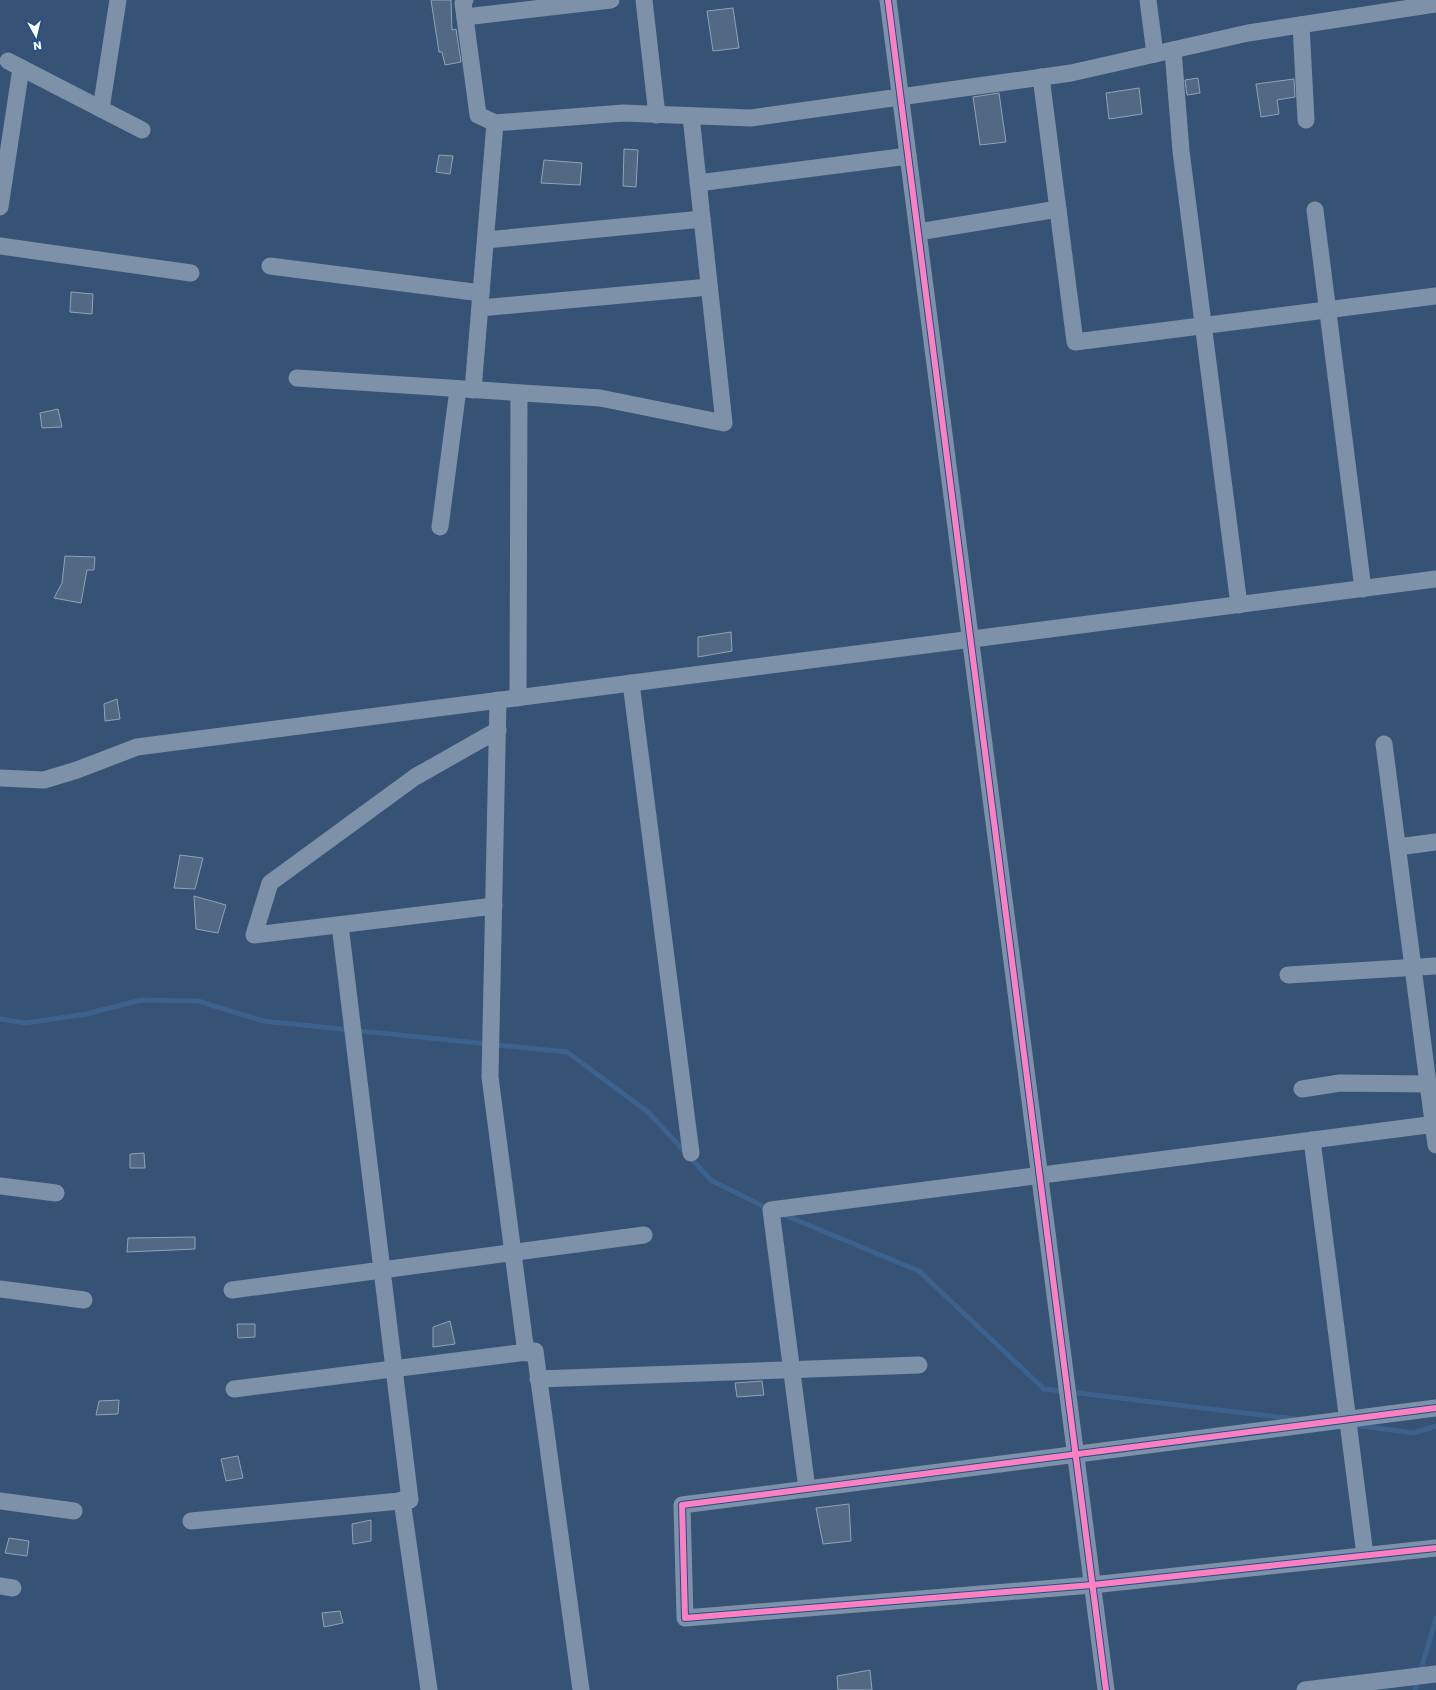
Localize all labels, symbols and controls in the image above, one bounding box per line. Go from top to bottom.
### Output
north arrow [16,16,56,56]
text: N [32,37,43,54]

